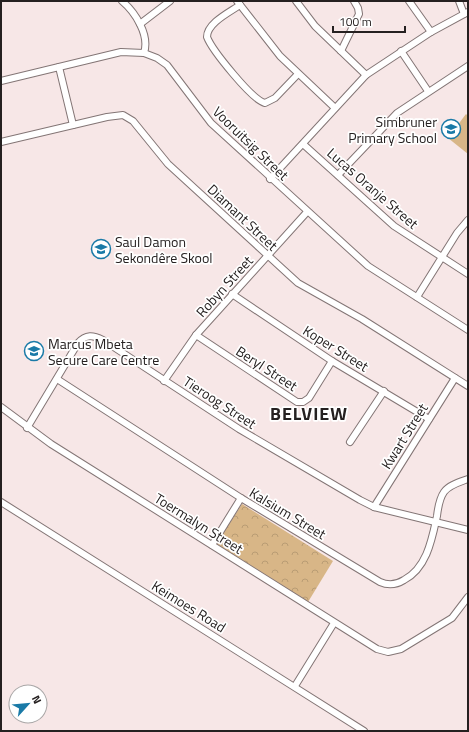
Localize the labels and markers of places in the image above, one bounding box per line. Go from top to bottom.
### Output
place label: Simbruner Primary School [348,111,437,148]
school or university icon: Simbruner Primary School [440,118,462,140]
place label: Saul Damon Sekondêre Skool [115,231,213,268]
school or university icon: Saul Damon Sekondêre Skool [90,238,112,260]
place label: Marcus Mbeta Secure Care Centre [48,333,159,370]
school or university icon: Marcus Mbeta Secure Care Centre [23,340,45,362]

